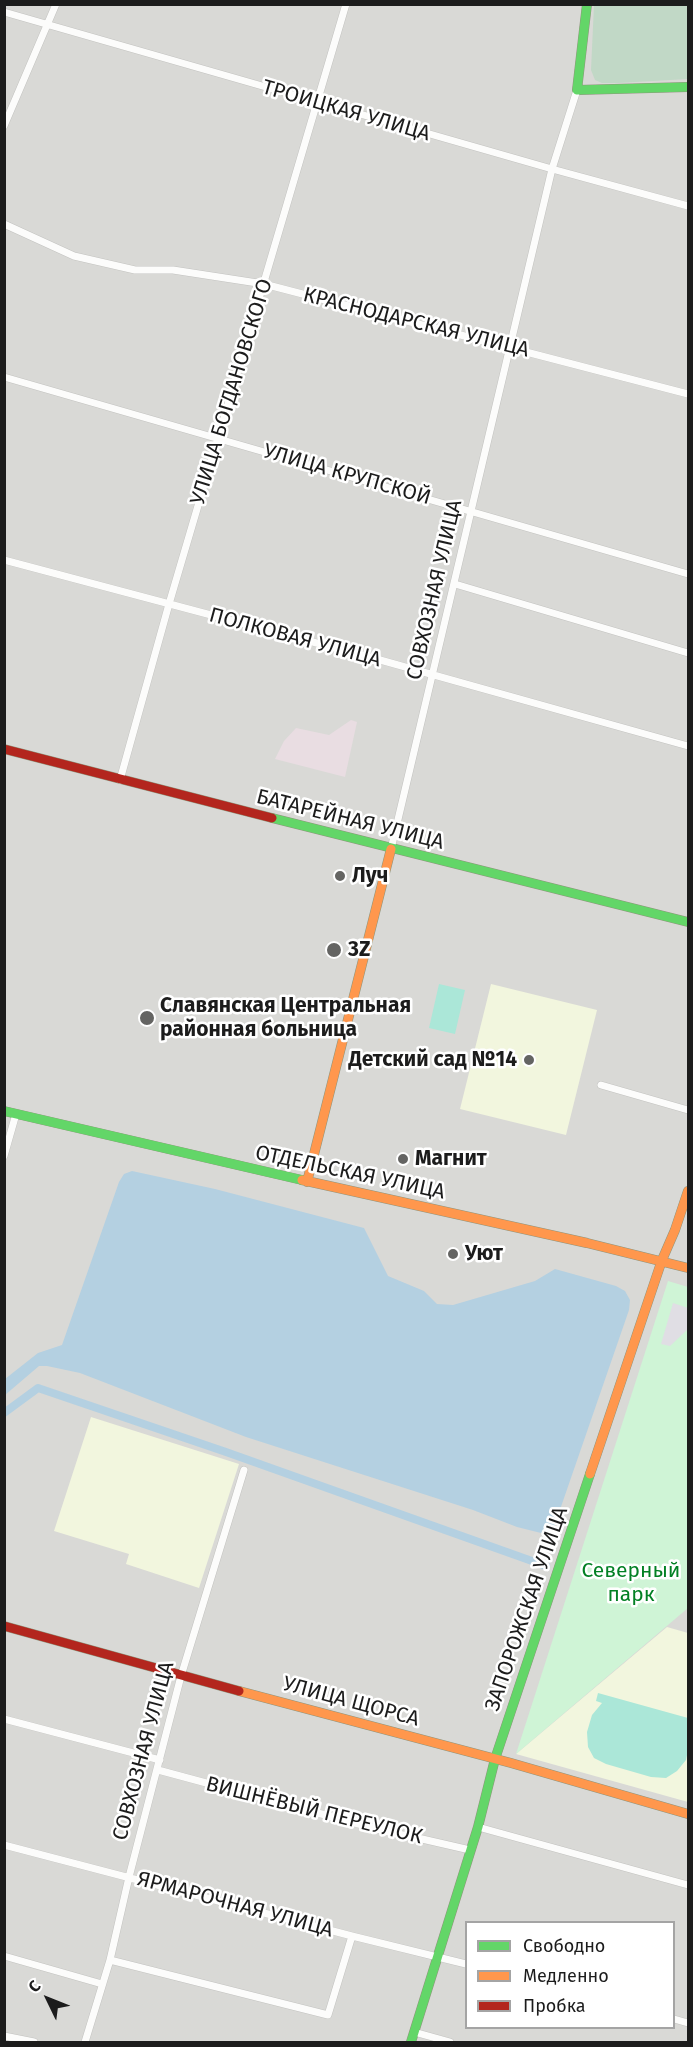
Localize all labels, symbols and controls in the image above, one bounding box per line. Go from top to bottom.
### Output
street label: ТРОИЦКАЯ УЛИЦА [259,75,433,147]
street label: УЛИЦА БОГДАНОВСКОГО [186,276,278,508]
street label: КРАСНОДАРСКАЯ УЛИЦА [300,283,532,363]
street label: УЛИЦА КРУПСКОЙ [260,439,434,511]
street label: СОВХОЗНАЯ УЛИЦА [402,497,468,683]
street label: ПОЛКОВАЯ УЛИЦА [206,603,384,673]
street label: БАТАРЕЙНАЯ УЛИЦА [254,785,446,855]
place label: Луч [352,863,388,889]
marker: Луч [333,869,347,883]
place label: 3Z [348,937,370,963]
marker: 3Z [325,941,343,959]
place label: Славянская Центральная районная больница [160,993,411,1043]
marker: Славянская Центральная районная больница [138,1009,156,1027]
place label: Детский сад №14 [349,1047,517,1073]
marker: Детский сад №14 [522,1053,536,1067]
street label: ОТДЕЛЬСКАЯ УЛИЦА [253,1141,447,1205]
place label: Магнит [415,1146,487,1172]
marker: Магнит [396,1152,410,1166]
place label: Уют [465,1241,503,1267]
marker: Уют [446,1247,460,1261]
street label: ЗАПОРОЖСКАЯ УЛИЦА [480,1504,574,1714]
park label: Северный парк [582,1558,680,1608]
street label: СОВХОЗНАЯ УЛИЦА [108,1659,180,1843]
street label: УЛИЦА ЩОРСА [280,1672,422,1732]
street label: ВИШНЁВЫЙ ПЕРЕУЛОК [203,1772,425,1850]
street label: ЯРМАРОЧНАЯ УЛИЦА [134,1867,336,1943]
legend [465,1921,675,2029]
text: Свободно [523,1935,605,1957]
text: Медленно [523,1965,609,1987]
north arrow [18,1969,78,2029]
text: С [24,1977,45,1996]
text: Пробка [523,1995,586,2017]

